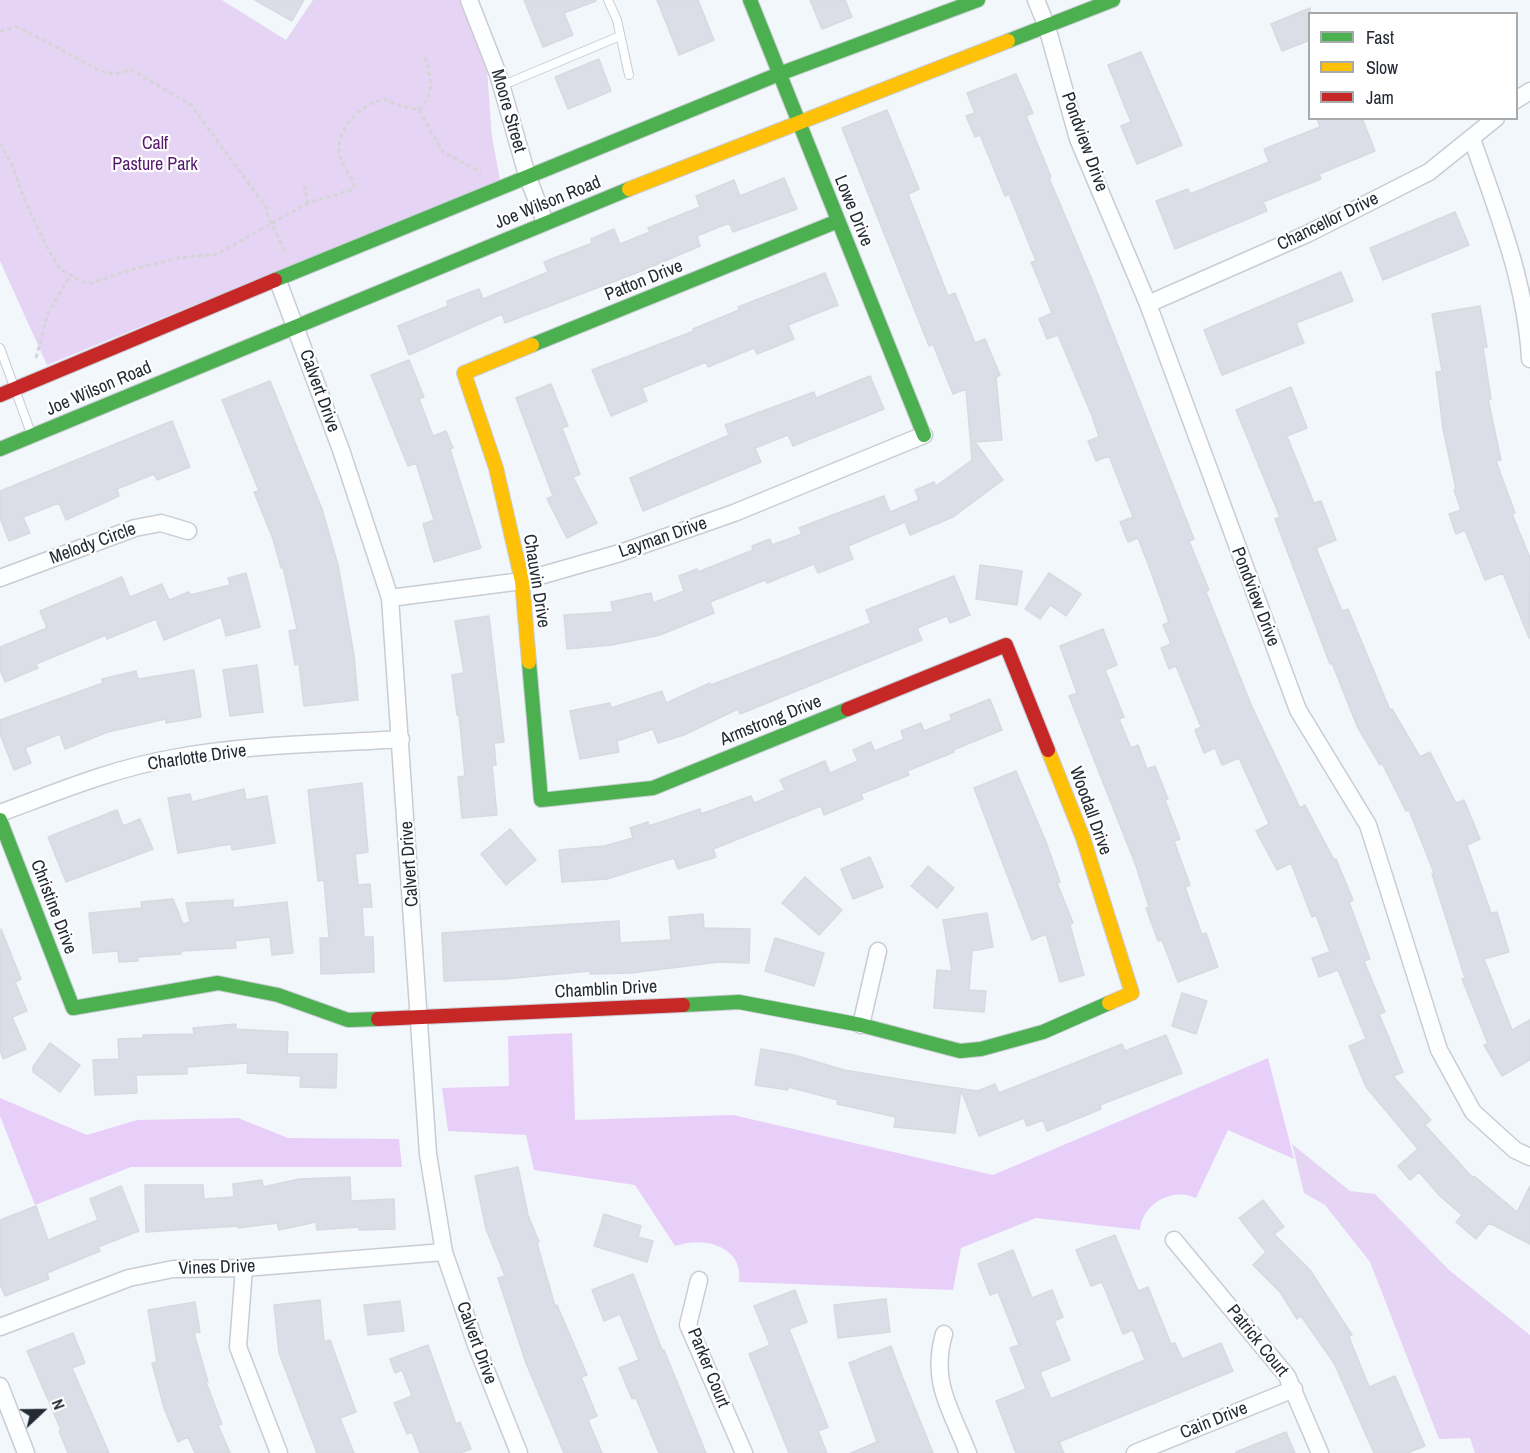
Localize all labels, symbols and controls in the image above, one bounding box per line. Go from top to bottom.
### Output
legend [1308,12,1518,120]
text: Fast [1366,25,1394,50]
text: Slow [1366,55,1398,80]
street label: Moore Street [486,67,530,155]
text: Jam [1366,85,1394,110]
street label: Pondview Drive [1056,89,1112,195]
park label: Calf Pasture Park [112,133,198,176]
street label: Joe Wilson Road [492,172,604,234]
street label: Lowe Drive [829,172,877,250]
street label: Chancellor Drive [1274,188,1382,256]
street label: Patton Drive [602,256,686,306]
street label: Calvert Drive [294,347,344,435]
street label: Joe Wilson Road [43,357,155,421]
street label: Layman Drive [616,513,710,563]
street label: Melody Circle [47,518,139,570]
street label: Chauvin Drive [518,533,554,629]
street label: Pondview Drive [1226,544,1284,650]
street label: Armstrong Drive [717,691,825,751]
street label: Charlotte Drive [146,740,248,776]
street label: Woodall Drive [1064,764,1116,858]
street label: Calvert Drive [396,820,424,908]
street label: Christine Drive [25,857,81,957]
street label: Chamblin Drive [554,977,658,1003]
street label: Vines Drive [178,1256,256,1280]
street label: Calvert Drive [451,1299,501,1387]
street label: Patrick Court [1222,1301,1292,1381]
street label: Parker Court [682,1325,734,1411]
north arrow [12,1381,72,1441]
text: N [47,1396,71,1413]
street label: Cain Drive [1177,1398,1251,1444]

